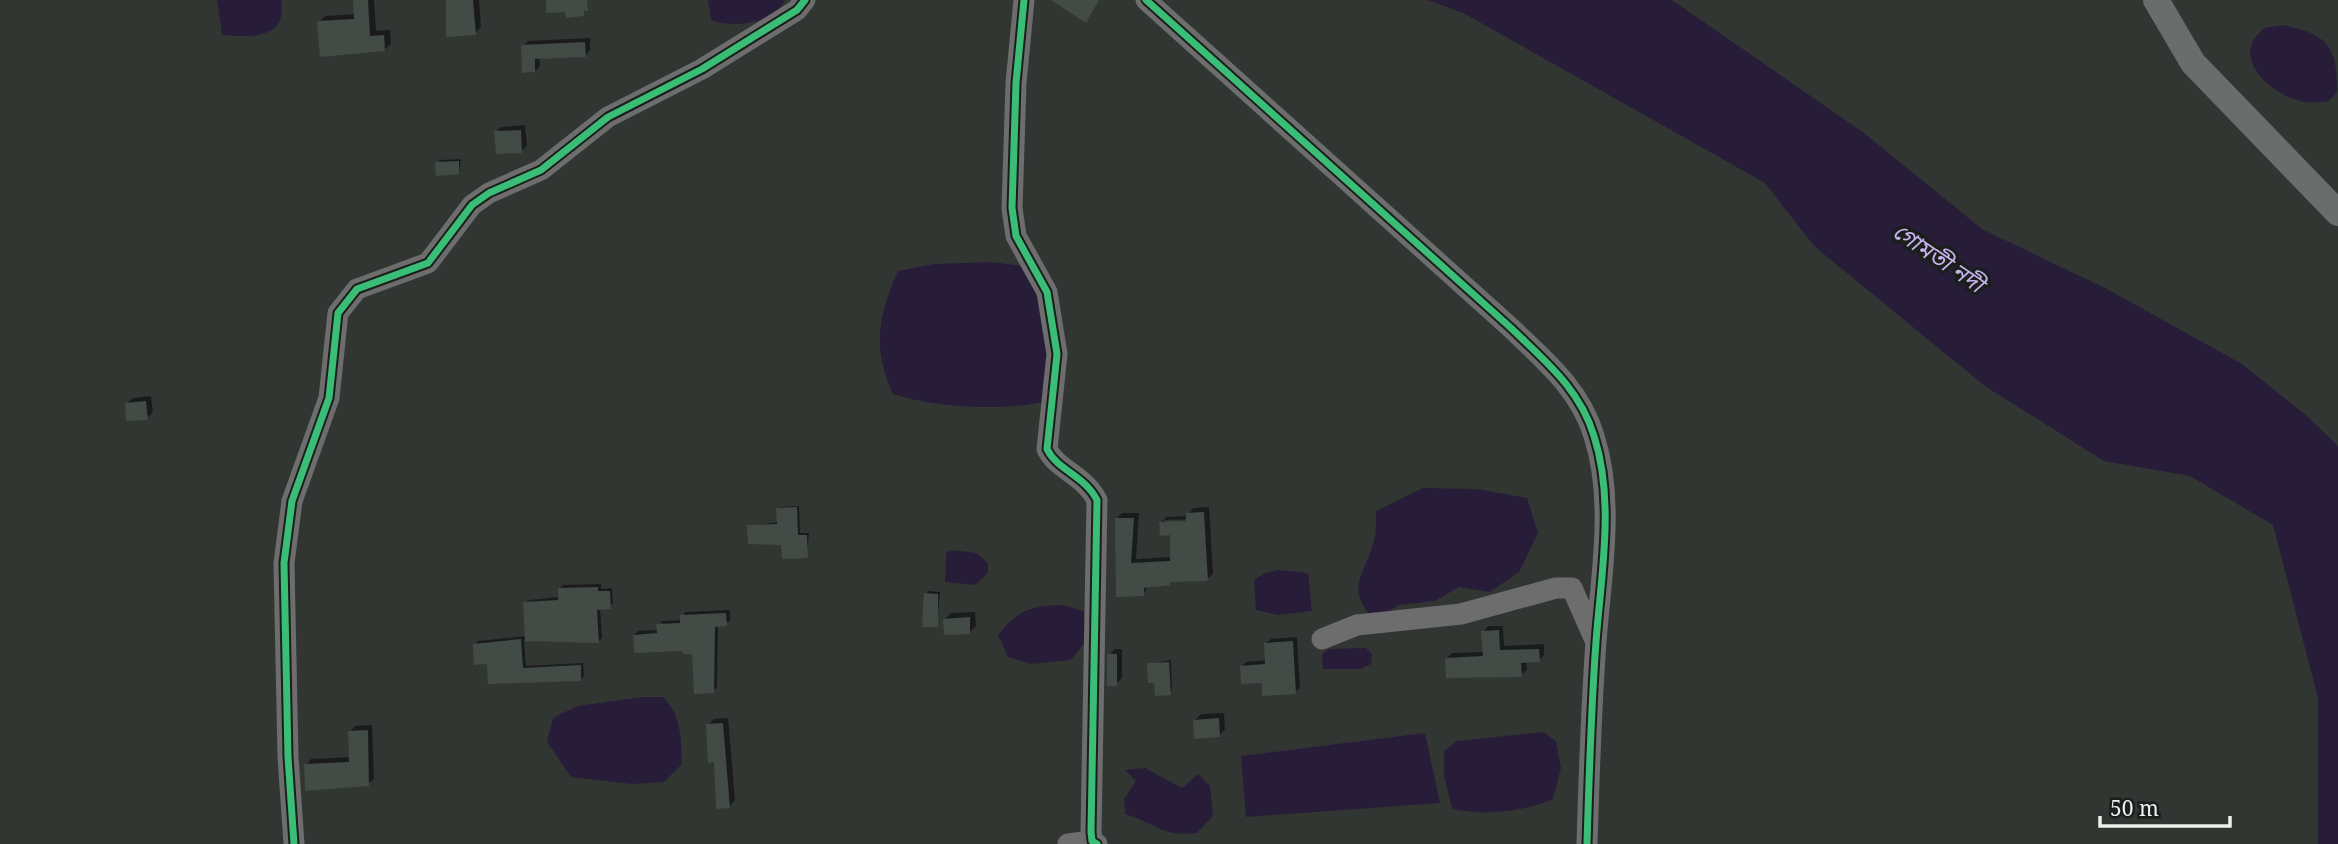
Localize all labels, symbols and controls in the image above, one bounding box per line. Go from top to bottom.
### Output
water label: গোমতী নদী [1887,215,1994,301]
scale bar [2100,784,2230,828]
text: 50 m [2110,794,2159,822]

